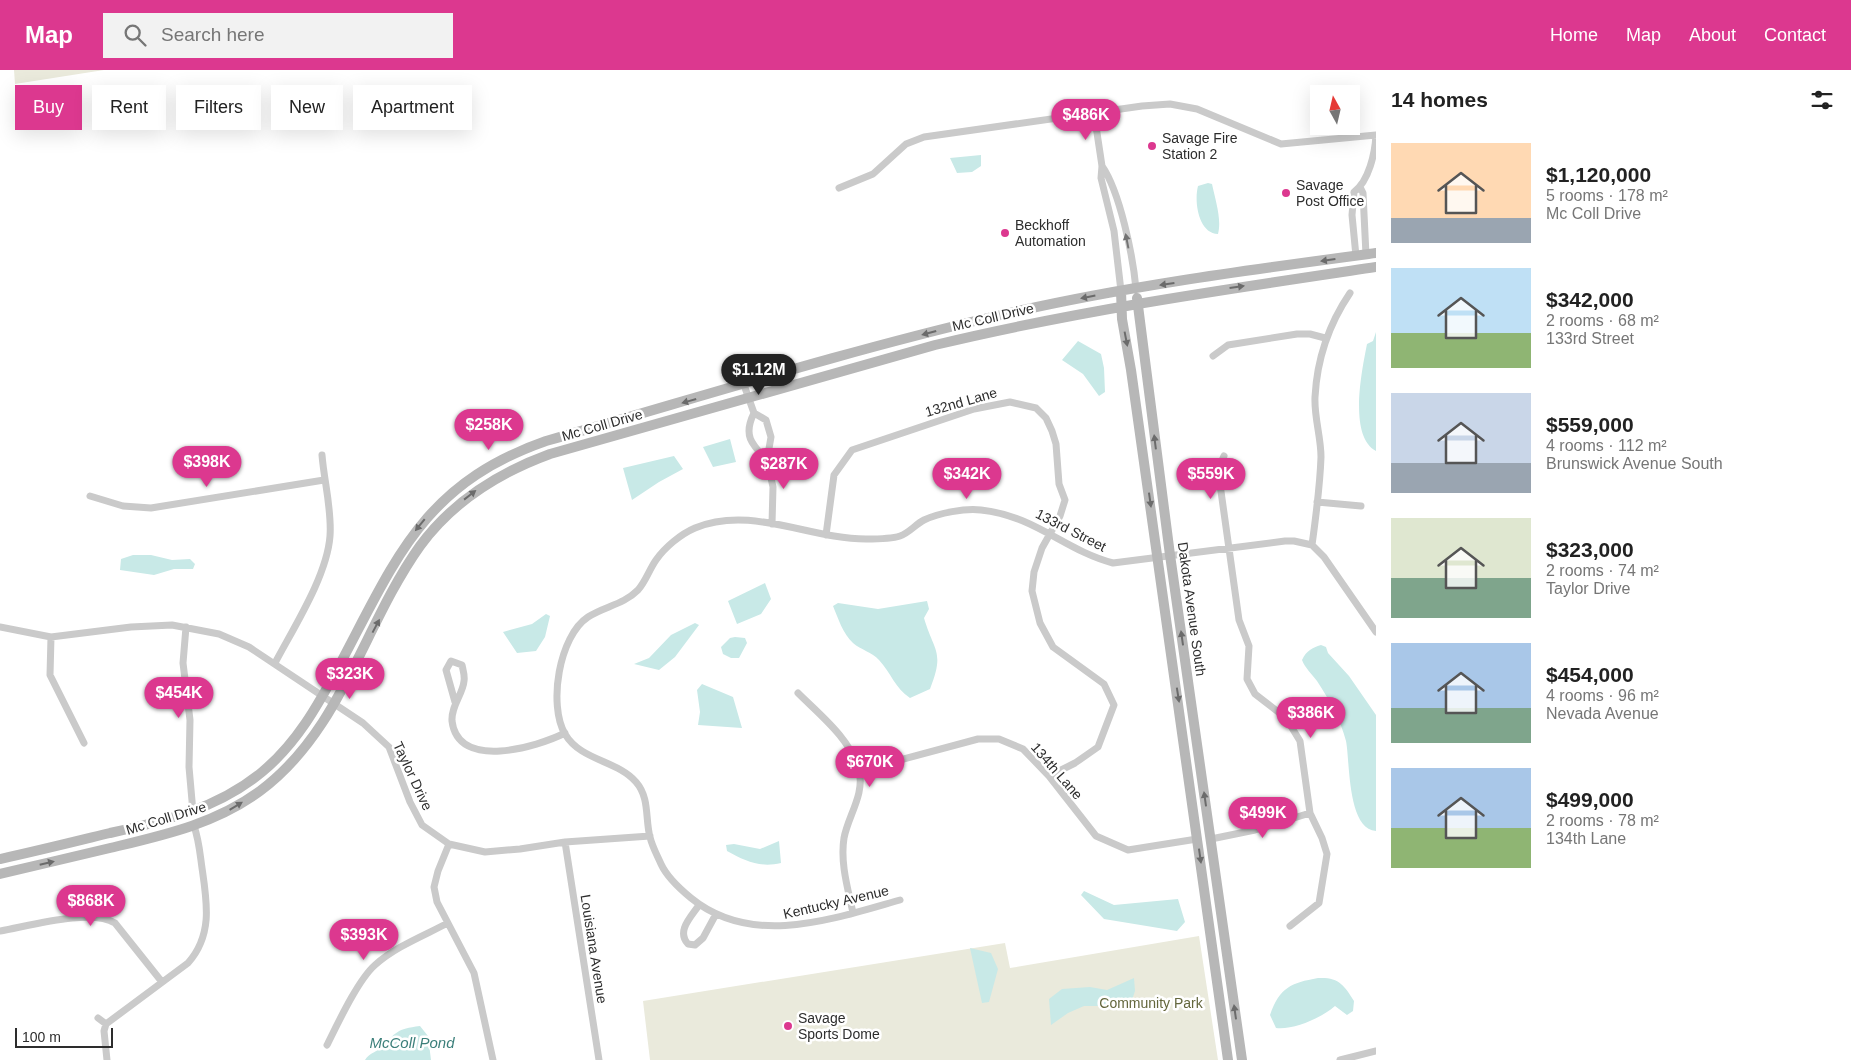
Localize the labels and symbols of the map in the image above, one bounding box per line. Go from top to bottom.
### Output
north arrow [1310,85,1360,135]
pin: $486K [1051,98,1121,141]
place label: Savage Fire Station 2 [1162,130,1238,162]
marker: Savage Fire Station 2 [1146,140,1158,152]
place label: Savage Post Office [1296,177,1364,209]
marker: Savage Post Office [1280,187,1292,199]
place label: Beckhoff Automation [1015,217,1086,249]
marker: Beckhoff Automation [999,227,1011,239]
one-way arrow [1123,233,1131,248]
one-way arrow [1319,256,1335,264]
one-way arrow [1159,280,1175,288]
one-way arrow [1230,283,1246,291]
one-way arrow [1079,294,1095,302]
street label: Mc Coll Drive [951,300,1036,334]
one-way arrow [922,329,937,337]
one-way arrow [1122,332,1130,348]
pin: $1.12M [718,354,800,396]
street label: 132nd Lane [923,384,999,420]
one-way arrow [681,397,696,405]
street label: Mc Coll Drive [560,406,644,444]
pin: $258K [454,408,524,451]
one-way arrow [1151,434,1159,450]
pin: $398K [172,446,242,488]
pin: $287K [749,448,819,490]
pin: $342K [932,458,1002,500]
pin: $559K [1176,458,1246,500]
one-way arrow [463,490,476,501]
one-way arrow [1146,492,1154,508]
street label: 133rd Street [1033,505,1109,555]
one-way arrow [414,519,425,532]
street label: Dakota Avenue South [1175,541,1209,677]
one-way arrow [372,619,380,633]
one-way arrow [1178,630,1186,646]
pin: $323K [315,658,385,700]
pin: $454K [144,676,214,719]
one-way arrow [1174,688,1182,704]
pin: $386K [1276,696,1346,739]
street label: Taylor Drive [390,739,436,813]
street label: 134th Lane [1028,739,1086,803]
pin: $670K [835,746,905,788]
one-way arrow [1201,791,1209,807]
pin: $499K [1228,796,1298,839]
street label: Mc Coll Drive [124,798,208,838]
one-way arrow [229,802,242,811]
one-way arrow [1196,849,1204,865]
one-way arrow [40,859,55,867]
street label: Kentucky Avenue [782,882,891,922]
pin: $868K [56,884,126,927]
street label: Louisiana Avenue [577,893,611,1005]
pin: $393K [329,918,399,961]
park label: Community Park [1099,995,1204,1011]
one-way arrow [1231,1003,1239,1019]
place label: Savage Sports Dome [798,1010,880,1042]
marker: Savage Sports Dome [782,1020,794,1032]
scale bar [15,1025,112,1048]
water label: McColl Pond [369,1034,455,1051]

